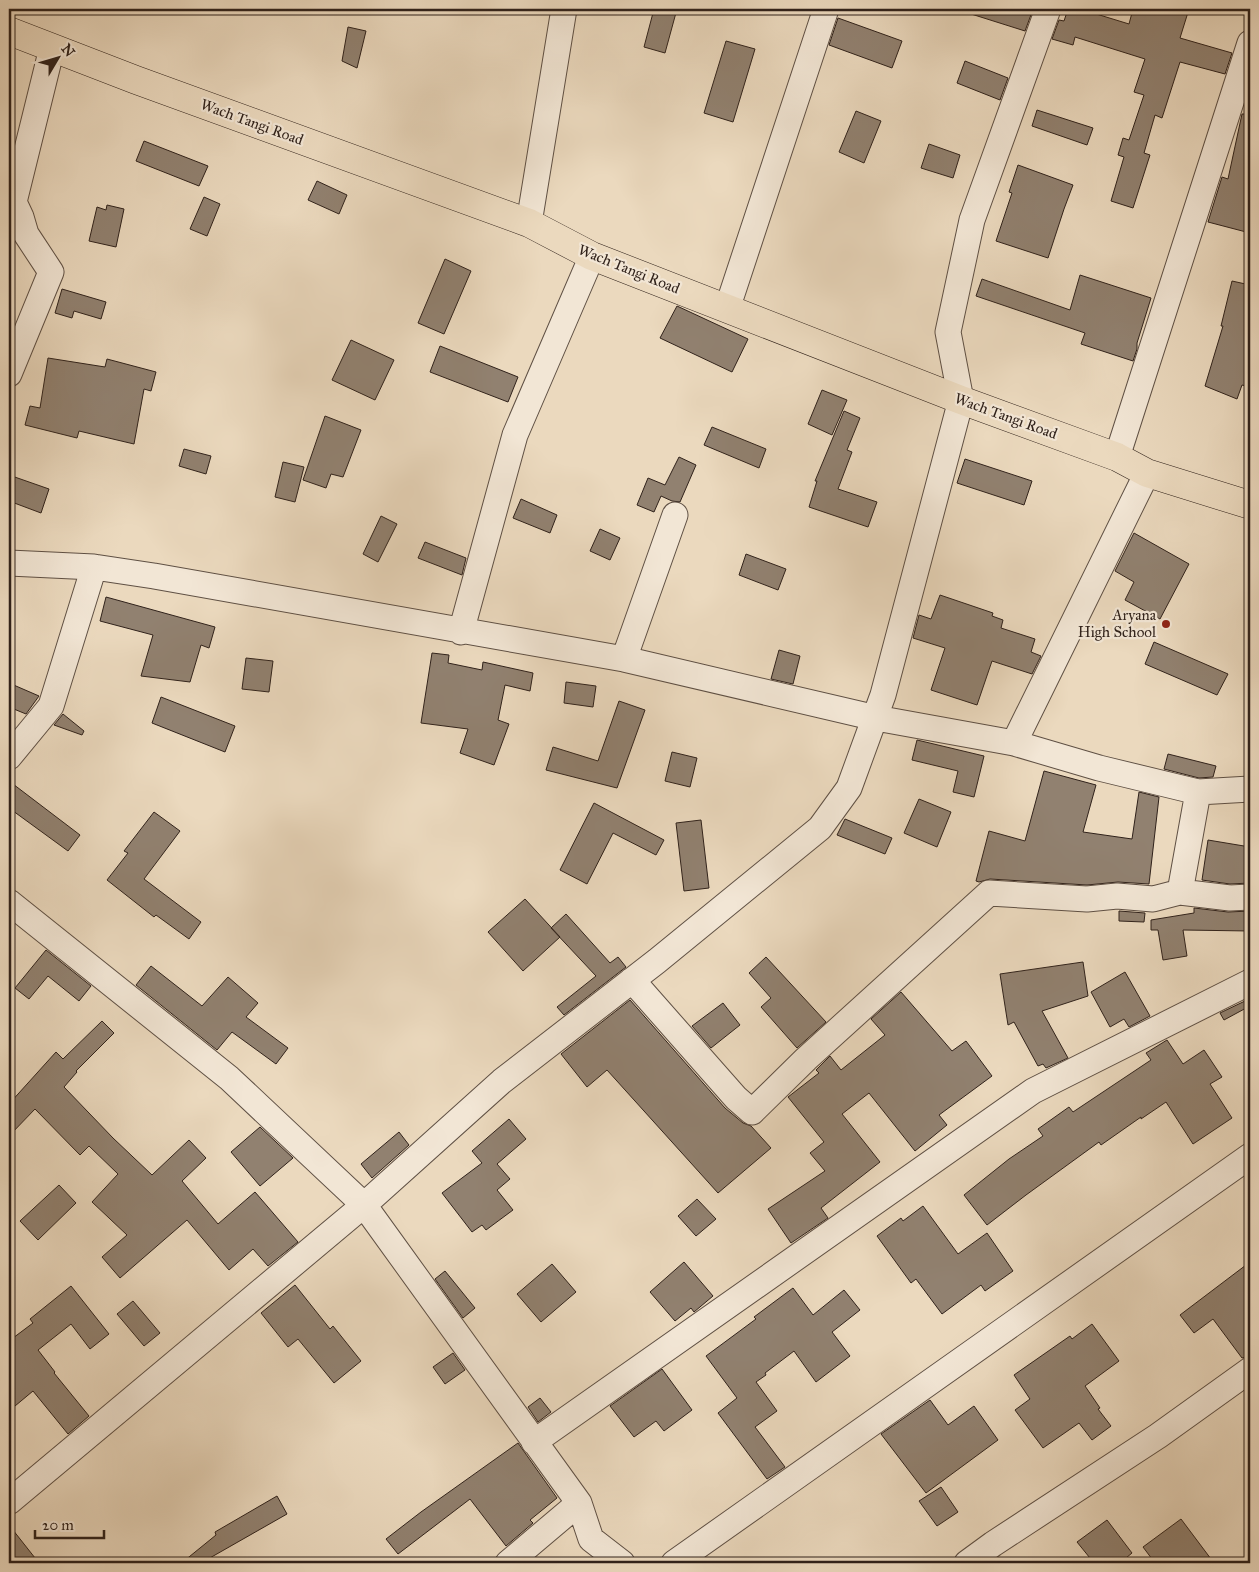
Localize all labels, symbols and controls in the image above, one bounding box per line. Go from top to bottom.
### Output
north arrow [32,32,82,82]
text: N [57,40,78,60]
street label: Wach Tangi Road [198,95,306,149]
street label: Wach Tangi Road [576,240,683,298]
street label: Wach Tangi Road [952,389,1060,443]
place label: Aryana High School [1078,606,1157,641]
marker: Aryana High School [1160,618,1172,630]
scale bar [35,1507,104,1539]
text: 20 m [42,1516,74,1534]

